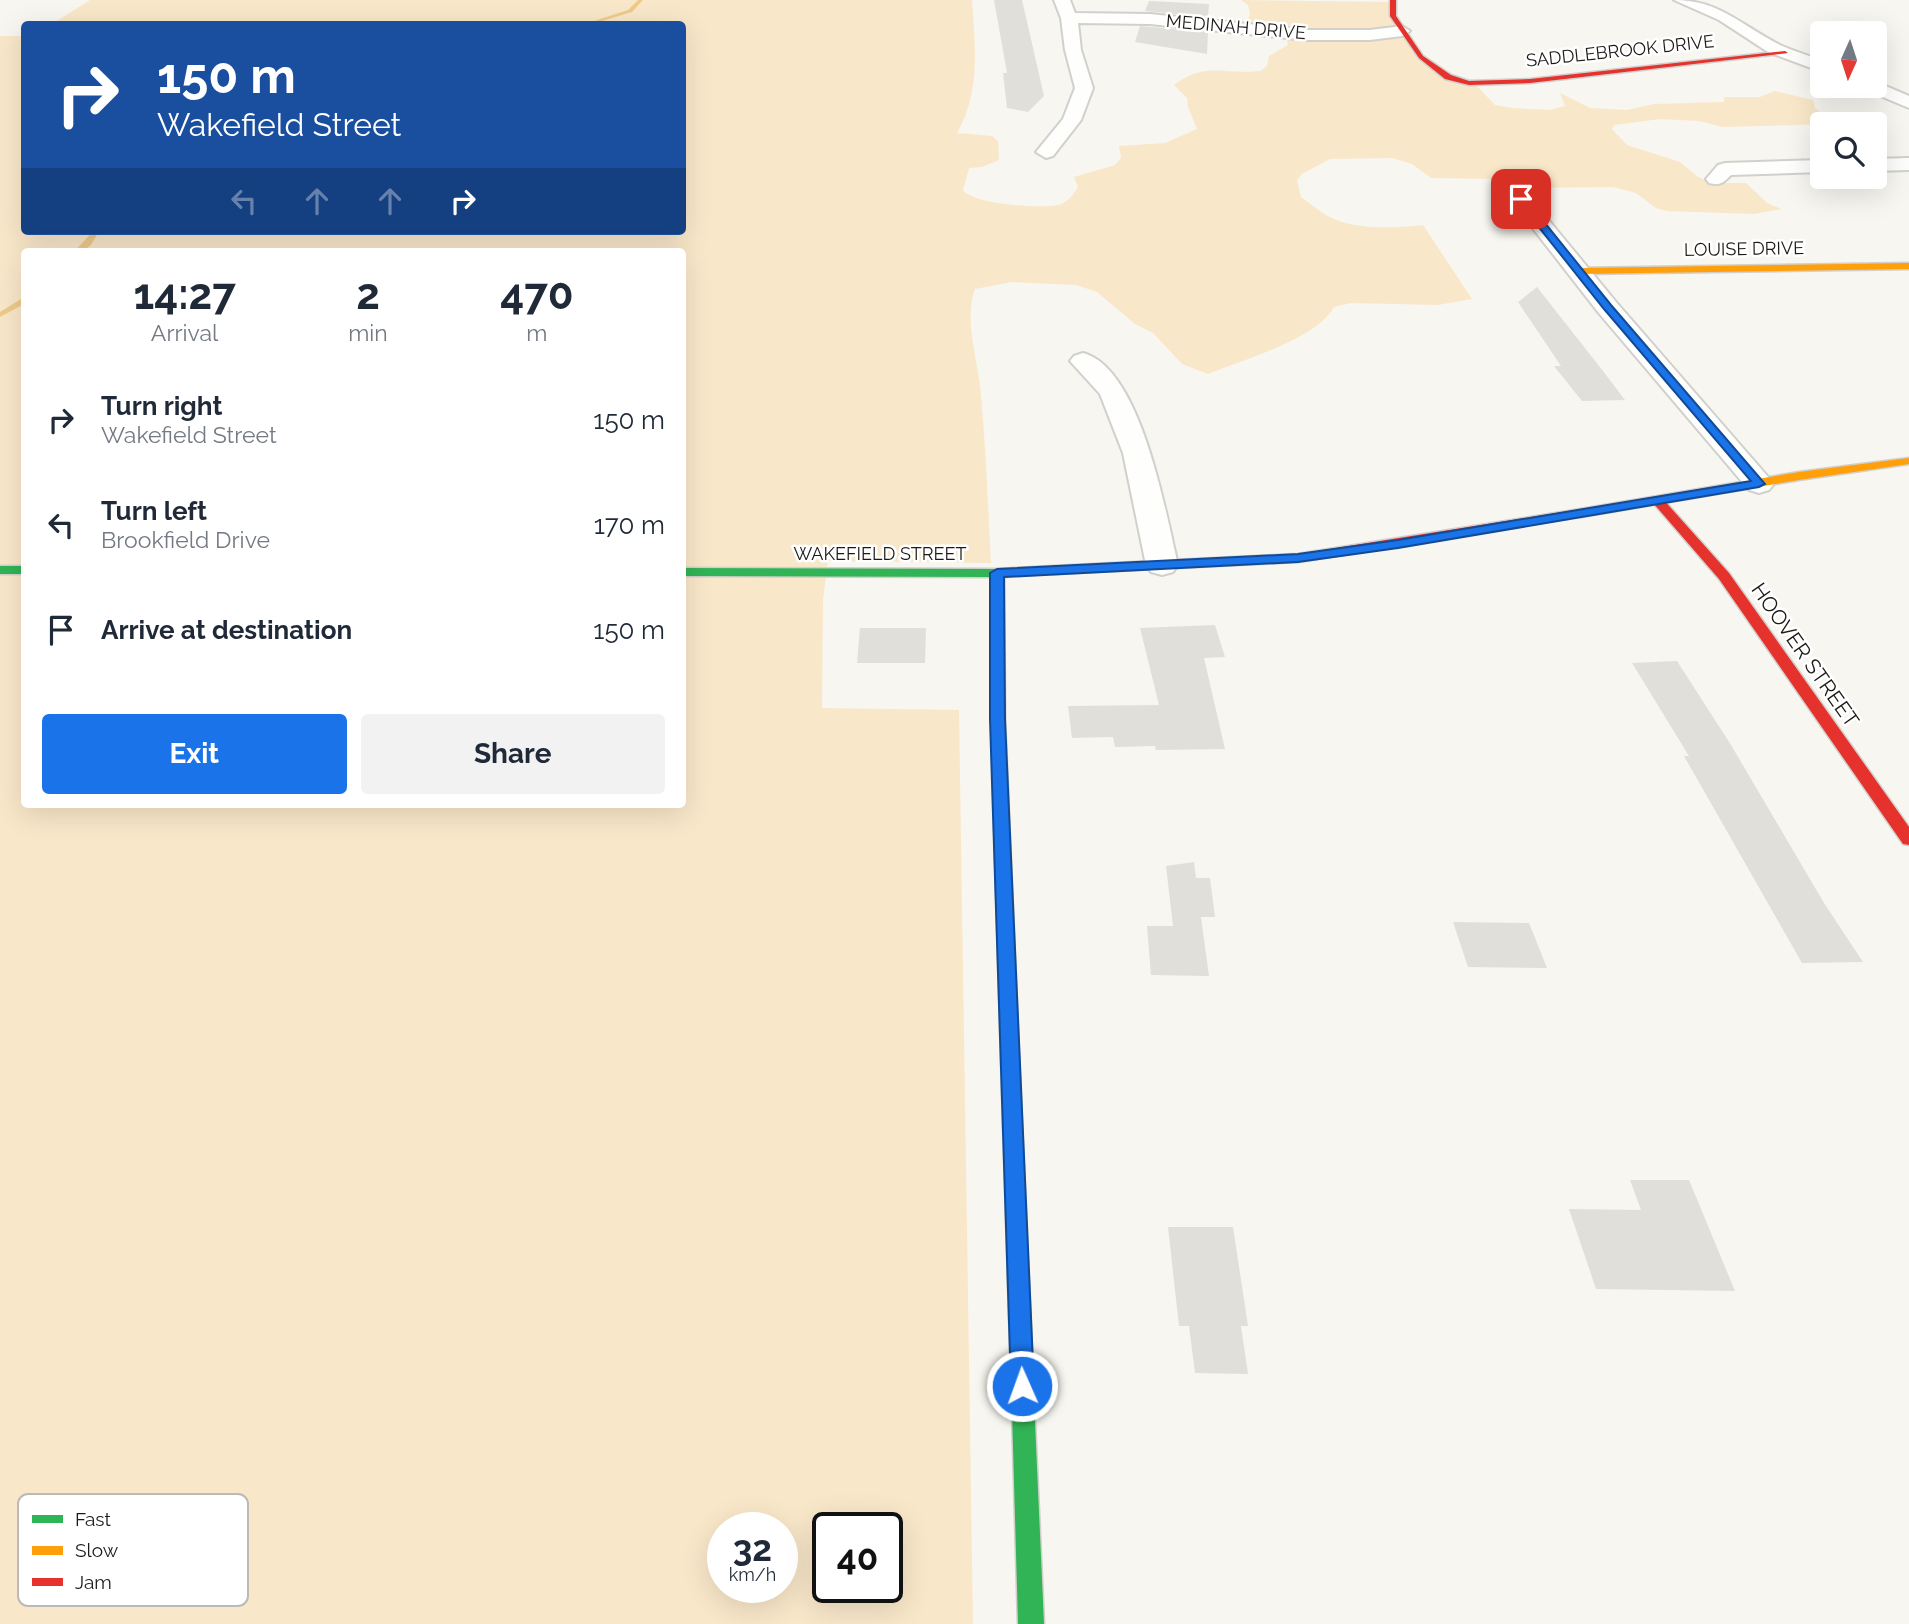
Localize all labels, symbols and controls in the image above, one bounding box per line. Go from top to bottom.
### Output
street label: MEDINAH DRIVE [1165,10,1307,43]
north arrow [1810,21,1886,98]
map controls [1810,21,1887,189]
street label: SADDLEBROOK DRIVE [1525,30,1715,71]
text: 150 m [157,47,296,104]
icon: right [42,49,133,140]
text: Wakefield Street [157,106,401,143]
button: search [1810,112,1887,189]
pin [1491,169,1551,229]
icon: arrive [1502,180,1540,218]
icon: left [225,182,263,220]
icon: ahead [298,182,336,220]
icon: ahead [371,182,409,220]
icon: right [444,182,482,220]
street label: LOUISE DRIVE [1684,237,1804,260]
text: 14:27 [133,270,236,319]
text: 2 [356,270,380,319]
text: 470 [500,270,574,319]
text: Arrival [151,319,218,346]
text: min [348,319,388,346]
text: m [526,319,547,346]
text: Turn right [101,391,222,421]
icon: right [42,401,80,439]
text: 150 m [593,405,665,435]
text: Wakefield Street [101,421,277,448]
text: Turn left [101,496,207,526]
icon: left [42,506,80,544]
text: 170 m [594,510,665,540]
text: Brookfield Drive [101,526,270,553]
street label: WAKEFIELD STREET [794,543,967,564]
street label: HOOVER STREET [1746,578,1865,732]
icon: arrive [42,611,80,649]
text: Arrive at destination [101,615,352,645]
text: 150 m [593,615,665,645]
button: Exit [42,714,347,794]
button: Share [361,714,665,794]
position arrow [985,1349,1059,1423]
legend [18,1494,248,1606]
text: Fast [75,1508,111,1530]
speed limit sign: 40 [812,1512,903,1603]
text: 32 [733,1528,772,1569]
text: Slow [75,1539,119,1561]
text: km/h [729,1564,776,1585]
text: Jam [75,1571,112,1593]

